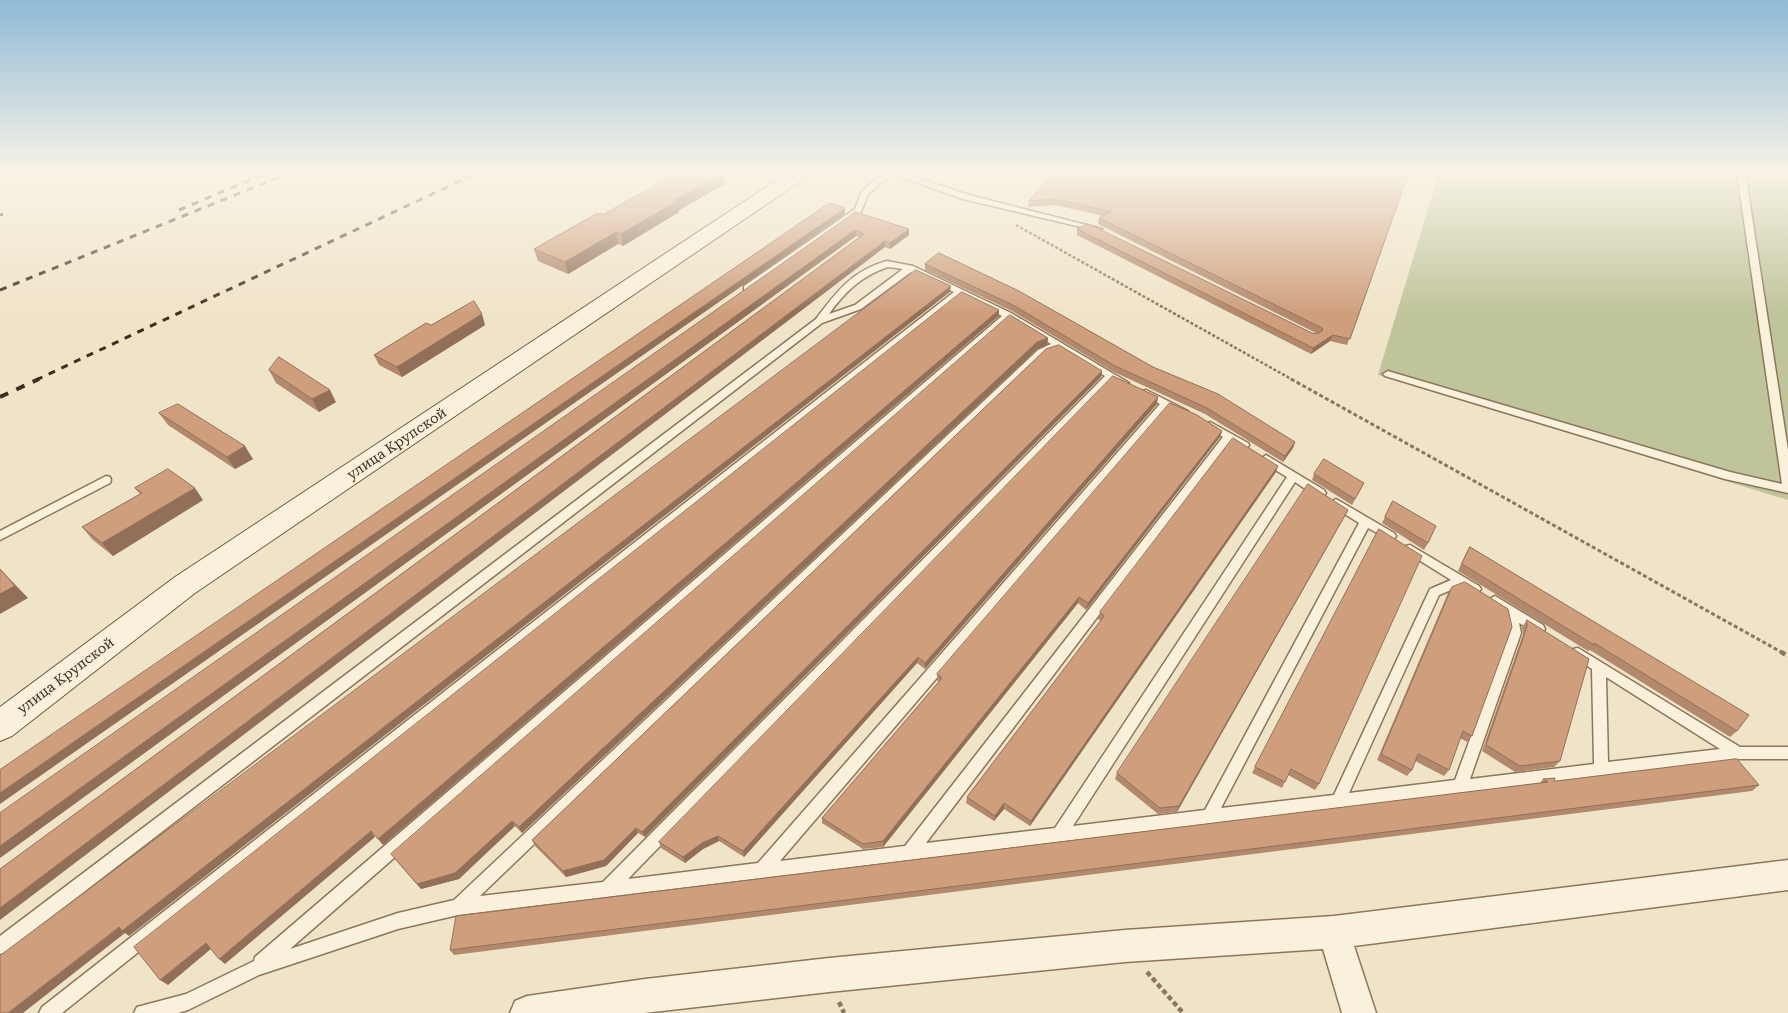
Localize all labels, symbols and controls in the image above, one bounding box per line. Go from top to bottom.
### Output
street label: улица Крупской [344,404,450,484]
street label: улица Крупской [14,634,118,718]

